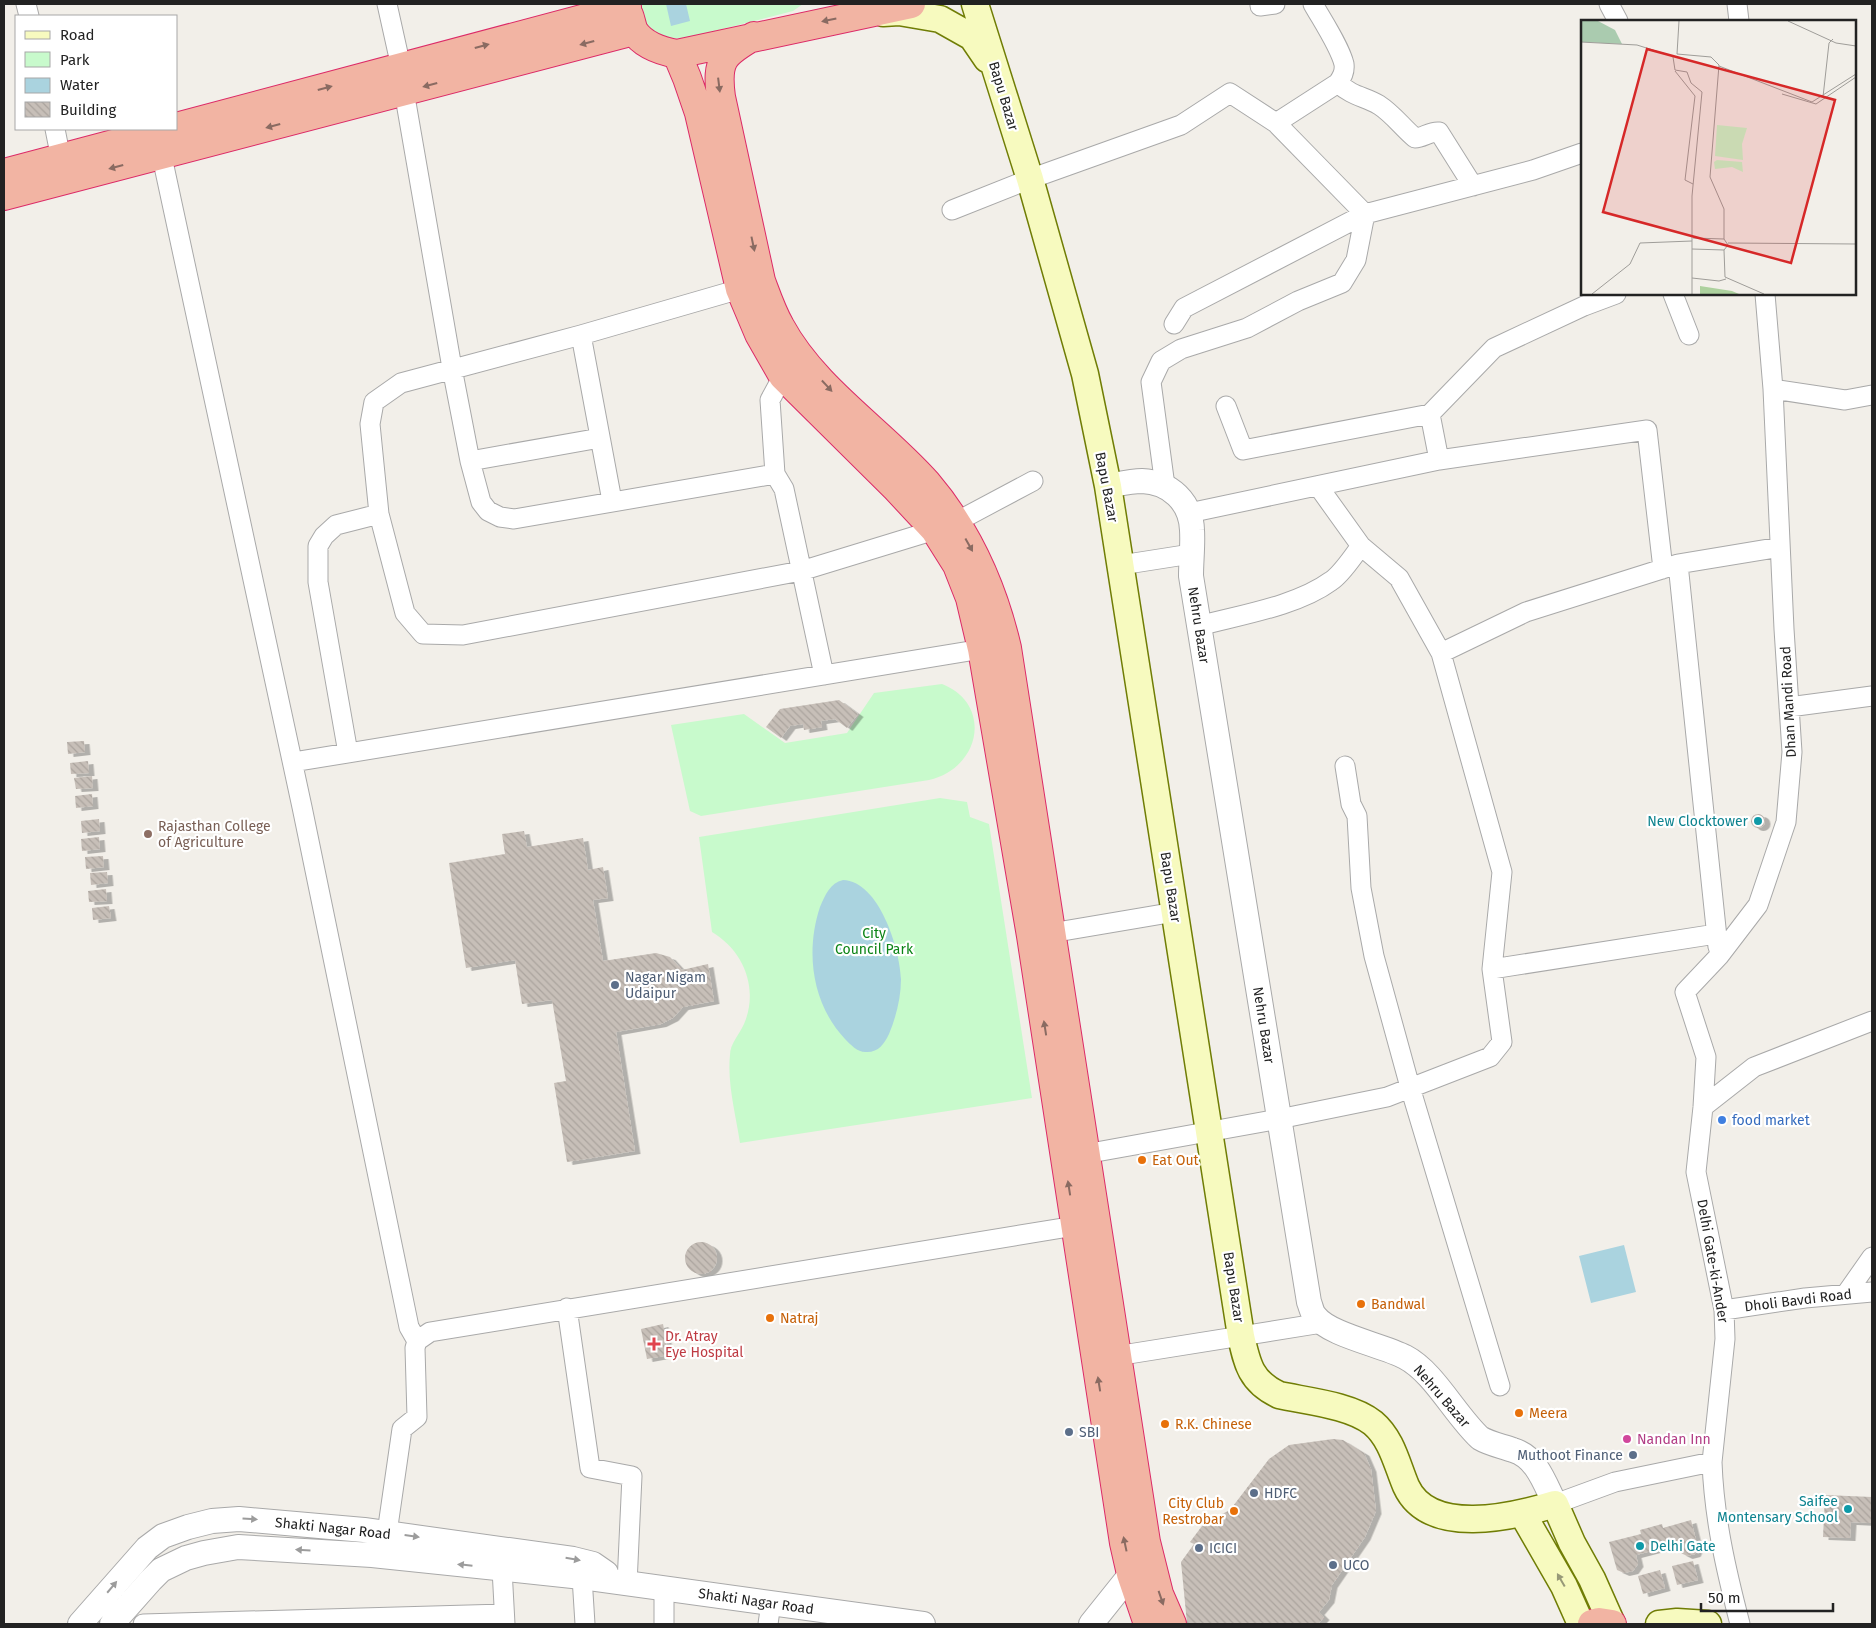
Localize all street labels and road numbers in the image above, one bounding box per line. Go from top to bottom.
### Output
street label: Bapu Bazar [985,60,1022,133]
street label: Bapu Bazar [1091,450,1122,524]
street label: Nehru Bazar [1184,585,1213,665]
street label: Dhan Mandi Road [1777,646,1800,758]
street label: Bapu Bazar [1157,851,1185,924]
street label: Nehru Bazar [1249,985,1278,1065]
street label: Delhi Gate-ki-Ander [1693,1198,1732,1325]
street label: Bapu Bazar [1220,1251,1248,1324]
street label: Dholi Bavdi Road [1743,1285,1853,1316]
street label: Nehru Bazar [1410,1361,1474,1432]
street label: Shakti Nagar Road [274,1514,392,1543]
street label: Shakti Nagar Road [697,1585,815,1618]

